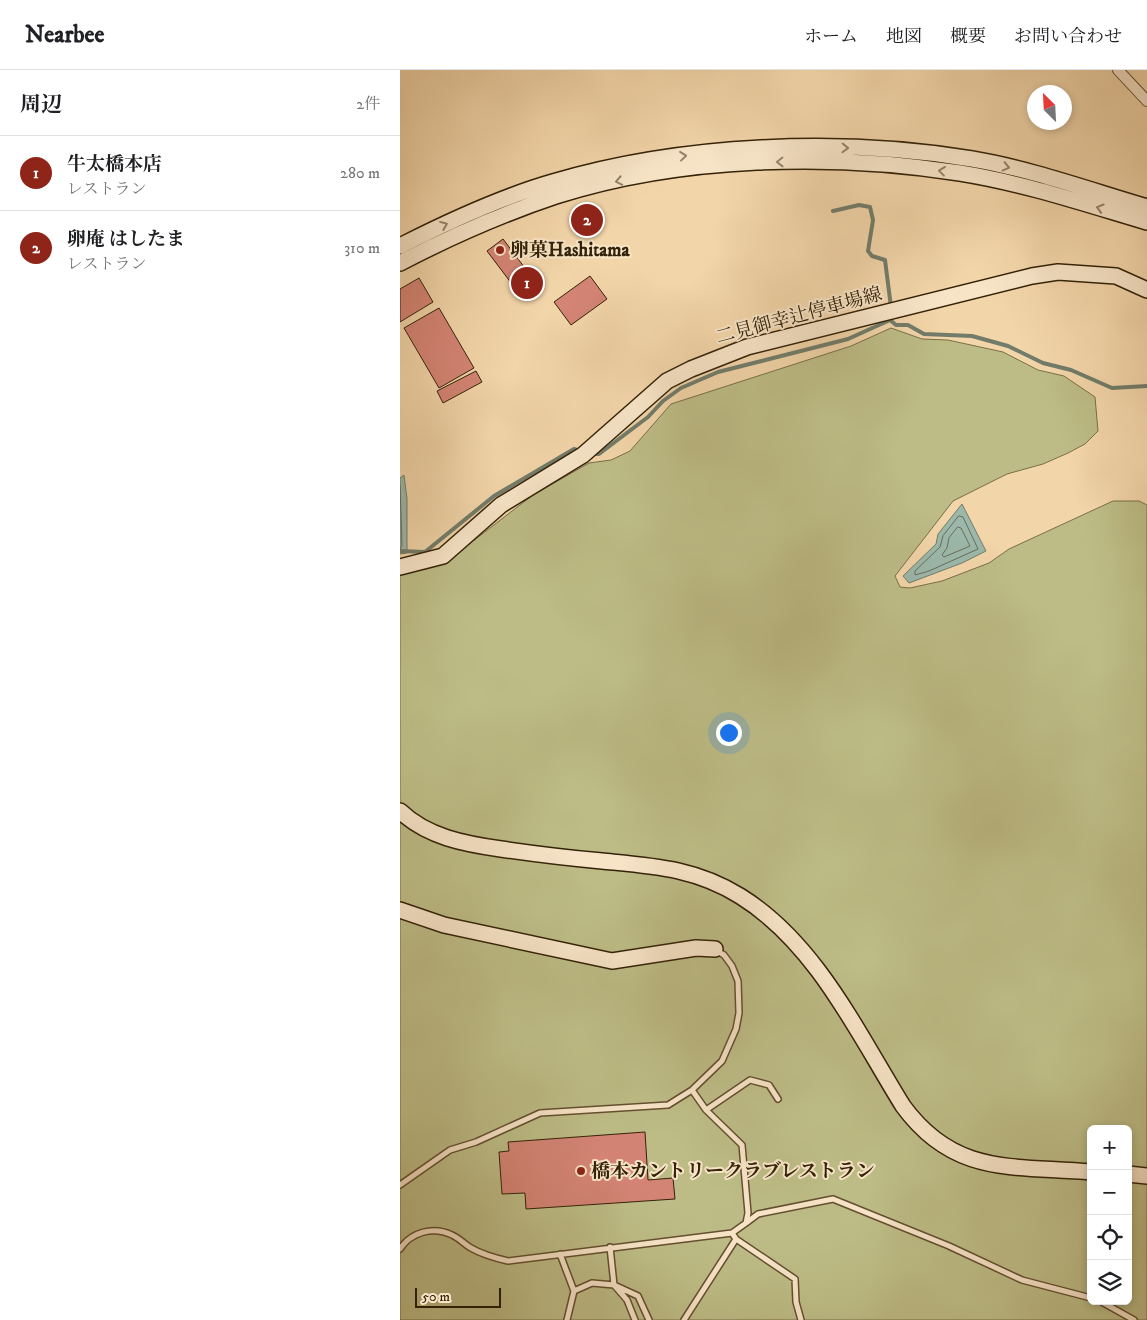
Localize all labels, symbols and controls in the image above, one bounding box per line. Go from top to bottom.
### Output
text: Nearbee [25,20,104,50]
text: ホーム [804,26,858,48]
text: 地図 [886,26,922,48]
text: 概要 [950,26,986,48]
text: お問い合わせ [1014,26,1122,48]
north arrow [1027,85,1072,130]
text: 周辺 [20,92,62,118]
text: 2件 [356,94,380,114]
one-way arrow [841,142,849,153]
one-way arrow [679,151,687,162]
text: 牛太橋本店 [67,153,162,176]
one-way arrow [776,157,784,167]
one-way arrow [1002,161,1010,172]
text: 1 [33,163,39,183]
text: 280 m [340,163,380,183]
one-way arrow [938,166,946,177]
one-way arrow [615,175,624,186]
text: レストラン [67,179,147,199]
pin: 2 [571,201,603,239]
one-way arrow [1097,203,1105,213]
one-way arrow [439,221,448,231]
text: 卵庵 はしたま [67,228,185,251]
text: 2 [32,238,40,258]
text: 310 m [344,238,380,258]
place label: 卵菓Hashitama [510,239,631,262]
marker: 卵菓Hashitama [494,244,506,256]
text: レストラン [67,254,147,274]
pin: 1 [511,264,543,302]
street label: 二見御幸辻停車場線 [713,283,885,349]
your location [716,720,742,746]
map controls [1087,1125,1132,1305]
button: + [1087,1125,1132,1170]
place label: 橋本カントリークラブレストラン [591,1160,875,1183]
marker: 橋本カントリークラブレストラン [575,1165,587,1177]
button: − [1087,1170,1132,1215]
button: locate [1087,1215,1132,1260]
button: layers [1087,1260,1132,1305]
scale bar [415,1285,501,1308]
text: 50 m [422,1288,450,1306]

